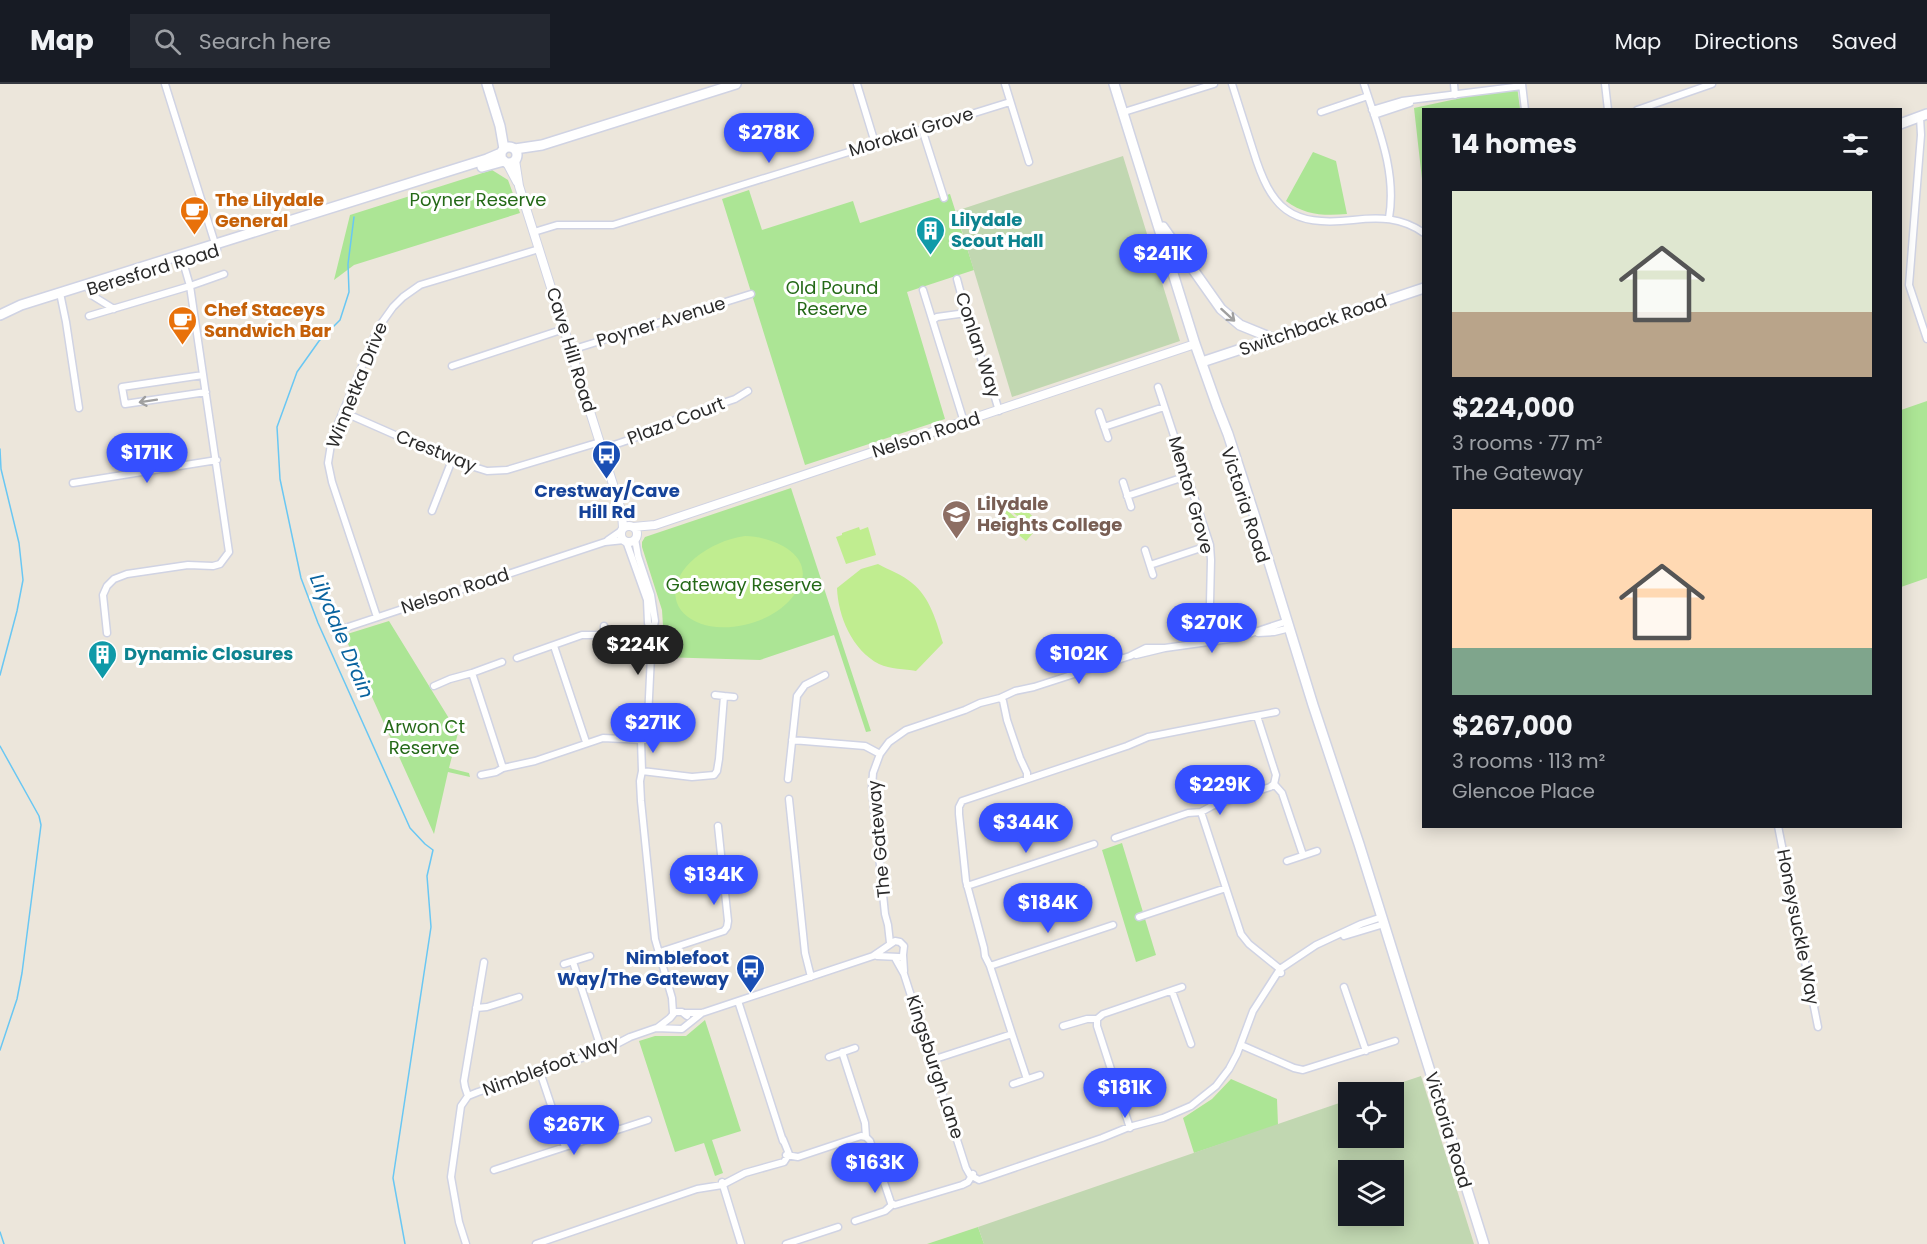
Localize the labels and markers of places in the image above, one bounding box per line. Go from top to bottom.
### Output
pin: $278K [727,113,811,164]
place label: The Lilydale General [215,187,324,233]
cafe icon: The Lilydale General [178,194,210,236]
place label: Lilydale Scout Hall [951,207,1044,253]
building icon: Lilydale Scout Hall [914,214,946,256]
pin: $241K [1121,234,1205,285]
place label: Chef Staceys Sandwich Bar [204,297,331,343]
cafe icon: Chef Staceys Sandwich Bar [167,304,199,346]
pin: $171K [105,433,189,484]
bus stop icon: Crestway/Cave Hill Rd [591,438,623,480]
place label: Crestway/Cave Hill Rd [534,478,680,524]
place label: Lilydale Heights College [977,491,1122,537]
school or university icon: Lilydale Heights College [940,498,972,540]
pin: $270K [1170,603,1254,654]
pin: $224K [596,625,680,676]
pin: $102K [1037,634,1121,685]
building icon: Dynamic Closures [87,638,119,680]
place label: Dynamic Closures [124,641,293,666]
pin: $271K [611,703,695,754]
pin: $229K [1178,765,1262,816]
pin: $344K [984,803,1068,854]
pin: $134K [672,855,756,906]
pin: $184K [1006,883,1090,934]
place label: Nimblefoot Way/The Gateway [557,945,730,991]
bus stop icon: Nimblefoot Way/The Gateway [734,952,766,994]
pin: $181K [1083,1068,1167,1119]
pin: $267K [532,1105,616,1156]
pin: $163K [833,1143,917,1194]

